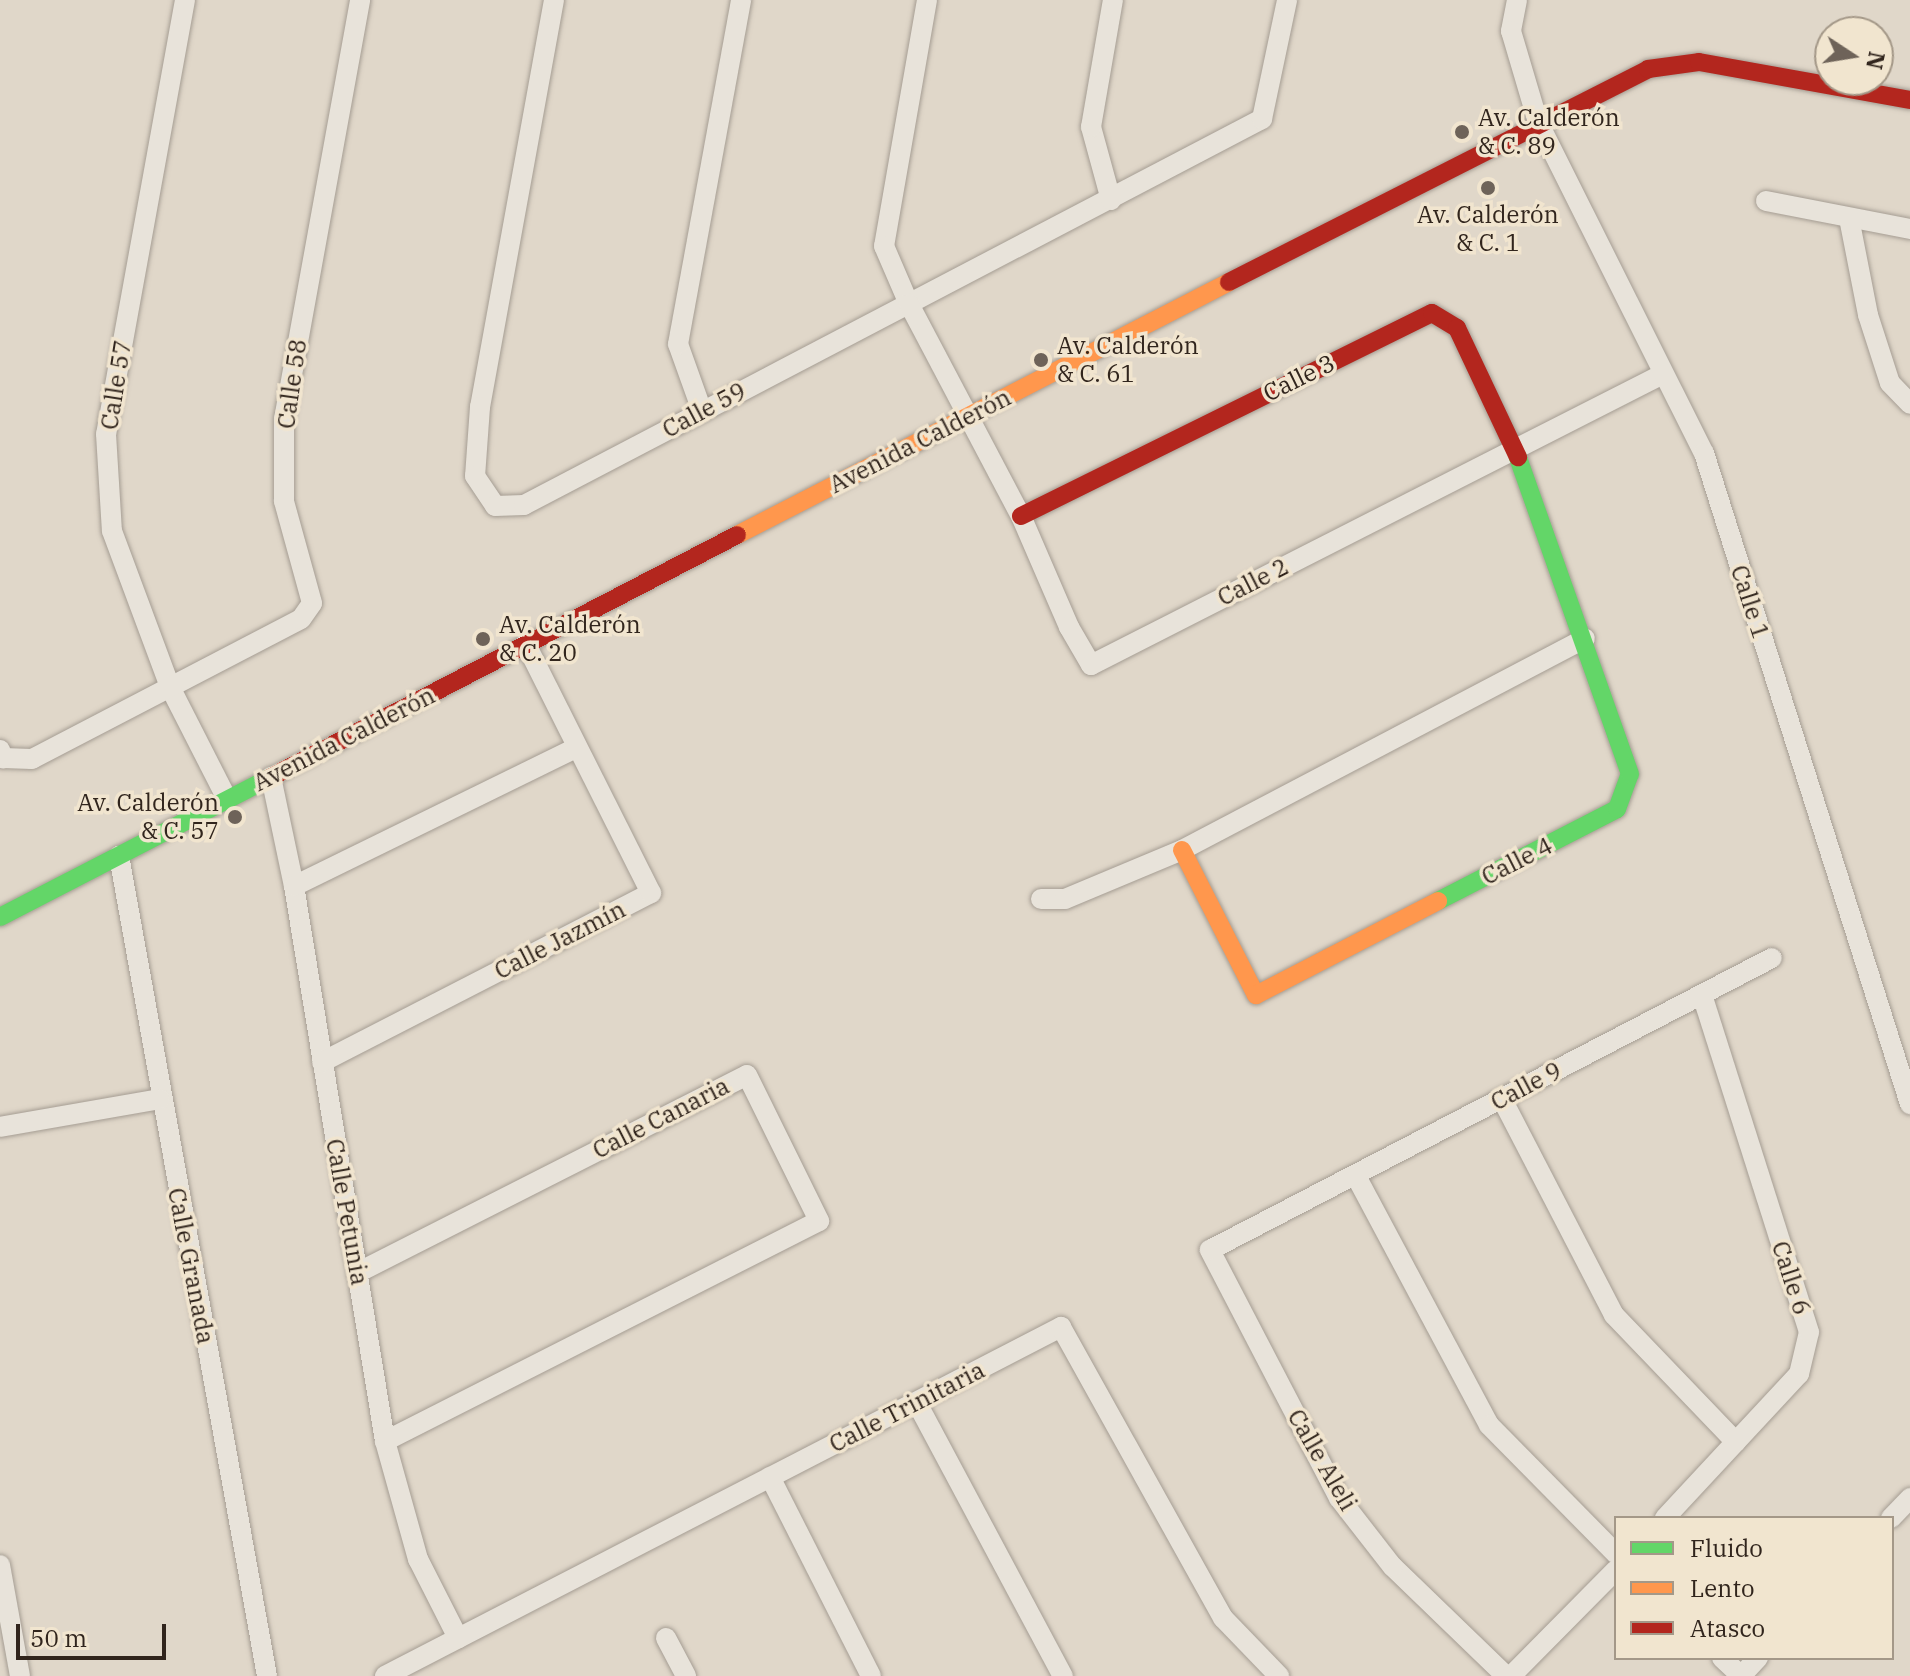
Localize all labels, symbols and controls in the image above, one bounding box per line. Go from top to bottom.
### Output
north arrow [1814,16,1894,96]
text: N [1860,49,1892,72]
place label: Av. Calderón & C. 89 [1478,104,1620,160]
marker: Av. Calderón & C. 89 [1453,123,1471,141]
marker: Av. Calderón & C. 1 [1479,179,1497,197]
place label: Av. Calderón & C. 1 [1417,201,1559,257]
place label: Av. Calderón & C. 61 [1057,332,1199,388]
street label: Calle 58 [271,337,313,431]
street label: Calle 57 [95,338,137,432]
street label: Calle 3 [1259,348,1339,408]
marker: Av. Calderón & C. 61 [1032,351,1050,369]
street label: Calle 59 [657,376,751,444]
street label: Avenida Calderón [824,383,1016,499]
street label: Calle 2 [1213,552,1293,612]
street label: Calle 1 [1725,562,1775,642]
place label: Av. Calderón & C. 20 [499,611,641,667]
marker: Av. Calderón & C. 20 [474,630,492,648]
street label: Avenida Calderón [248,681,440,797]
place label: Av. Calderón & C. 57 [77,789,219,845]
marker: Av. Calderón & C. 57 [226,808,244,826]
street label: Calle 4 [1477,831,1557,891]
street label: Calle Jazmín [490,895,630,985]
street label: Calle 9 [1486,1056,1566,1116]
street label: Calle Canaria [588,1071,734,1165]
street label: Calle Petunia [320,1137,374,1287]
street label: Calle Granada [162,1185,220,1347]
street label: Calle 6 [1766,1238,1816,1318]
street label: Calle Trinitaria [824,1355,990,1459]
street label: Calle Aleli [1281,1404,1363,1516]
legend [1614,1516,1894,1660]
text: Fluido [1690,1532,1763,1564]
text: Lento [1690,1572,1754,1604]
scale bar [20,1608,170,1658]
text: Atasco [1690,1612,1765,1644]
text: 50 m [30,1622,87,1654]

